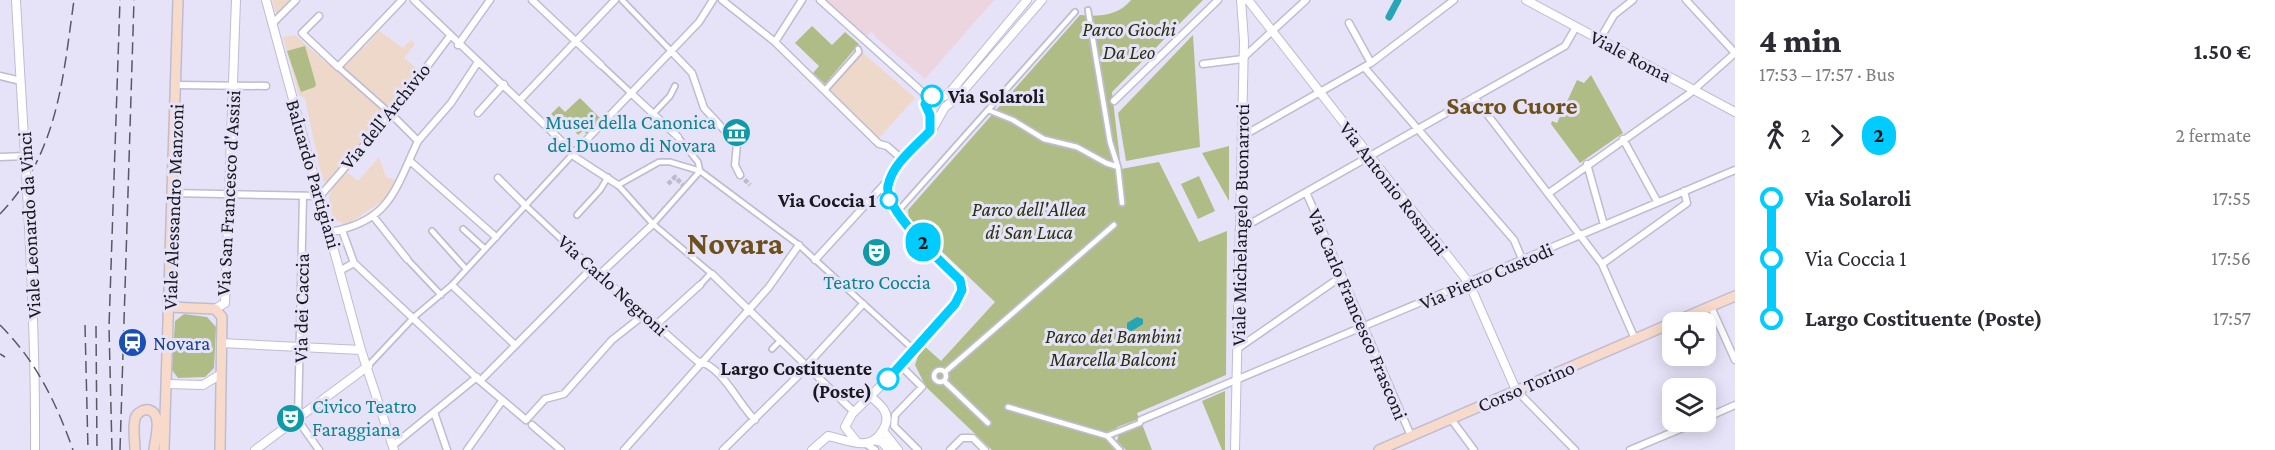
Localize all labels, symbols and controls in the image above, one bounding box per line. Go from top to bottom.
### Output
park label: Parco Giochi Da Leo [1082,18,1176,63]
text: 4 min [1759,22,1841,59]
street label: Viale Roma [1586,25,1676,87]
text: 1.50 € [2194,39,2251,64]
street label: Via dell'Archivio [335,58,435,174]
text: 17:53 – 17:57 · Bus [1759,63,1895,85]
marker: Via Solaroli [921,85,943,107]
place label: Via Solaroli [947,85,1045,107]
street label: Via San Francesco d'Assisi [212,90,244,296]
district label: Sacro Cuore [1446,91,1578,120]
street label: Baluardo Partigiani [281,97,346,251]
street label: Viale Alessandro Manzoni [158,103,188,311]
street label: Viale Michelangelo Buonarroti [1227,104,1254,346]
place label: Musei della Canonica del Duomo di Novara [545,111,716,156]
museum icon: Musei della Canonica del Duomo di Novara [721,117,753,149]
street label: Via Antonio Rosmini [1335,117,1453,259]
icon: walk [1759,119,1792,152]
icon: forward [1820,119,1853,152]
text: 2 [1874,123,1884,147]
text: 2 [1801,124,1811,146]
text: 2 fermate [2175,124,2251,146]
street label: Viale Leonardo da Vinci [13,131,45,319]
text: Via Solaroli [1805,186,1911,211]
text: 17:55 [2212,187,2251,209]
place label: Via Coccia 1 [777,189,877,211]
marker: Via Coccia 1 [880,191,898,209]
park label: Parco dell'Allea di San Luca [972,198,1086,243]
street label: Via Carlo Francesco Frasconi [1304,205,1412,423]
line badge: 2 [904,222,942,262]
district label: Novara [687,225,784,261]
street label: Via Carlo Negroni [553,230,672,341]
text: 2 [918,230,928,254]
theatre icon: Teatro Coccia [861,236,893,268]
street label: Via Pietro Custodi [1416,238,1556,314]
text: Via Coccia 1 [1805,246,1907,271]
text: 17:56 [2211,247,2251,269]
street label: Via dei Caccia [289,253,313,363]
place label: Teatro Coccia [823,271,931,293]
text: Largo Costituente (Poste) [1805,306,2043,331]
text: 17:57 [2213,307,2251,329]
map controls [1662,312,1716,432]
button: locate [1662,312,1716,366]
park label: Parco dei Bambini Marcella Balconi [1045,325,1182,370]
station icon: Novara [116,327,148,359]
place label: Novara [153,332,210,354]
street label: Corso Torino [1474,356,1578,416]
place label: Largo Costituente (Poste) [720,357,872,403]
marker: Largo Costituente (Poste) [877,368,899,390]
button: layers [1662,378,1716,432]
place label: Civico Teatro Faraggiana [312,395,417,441]
theatre icon: Civico Teatro Faraggiana [275,402,307,434]

